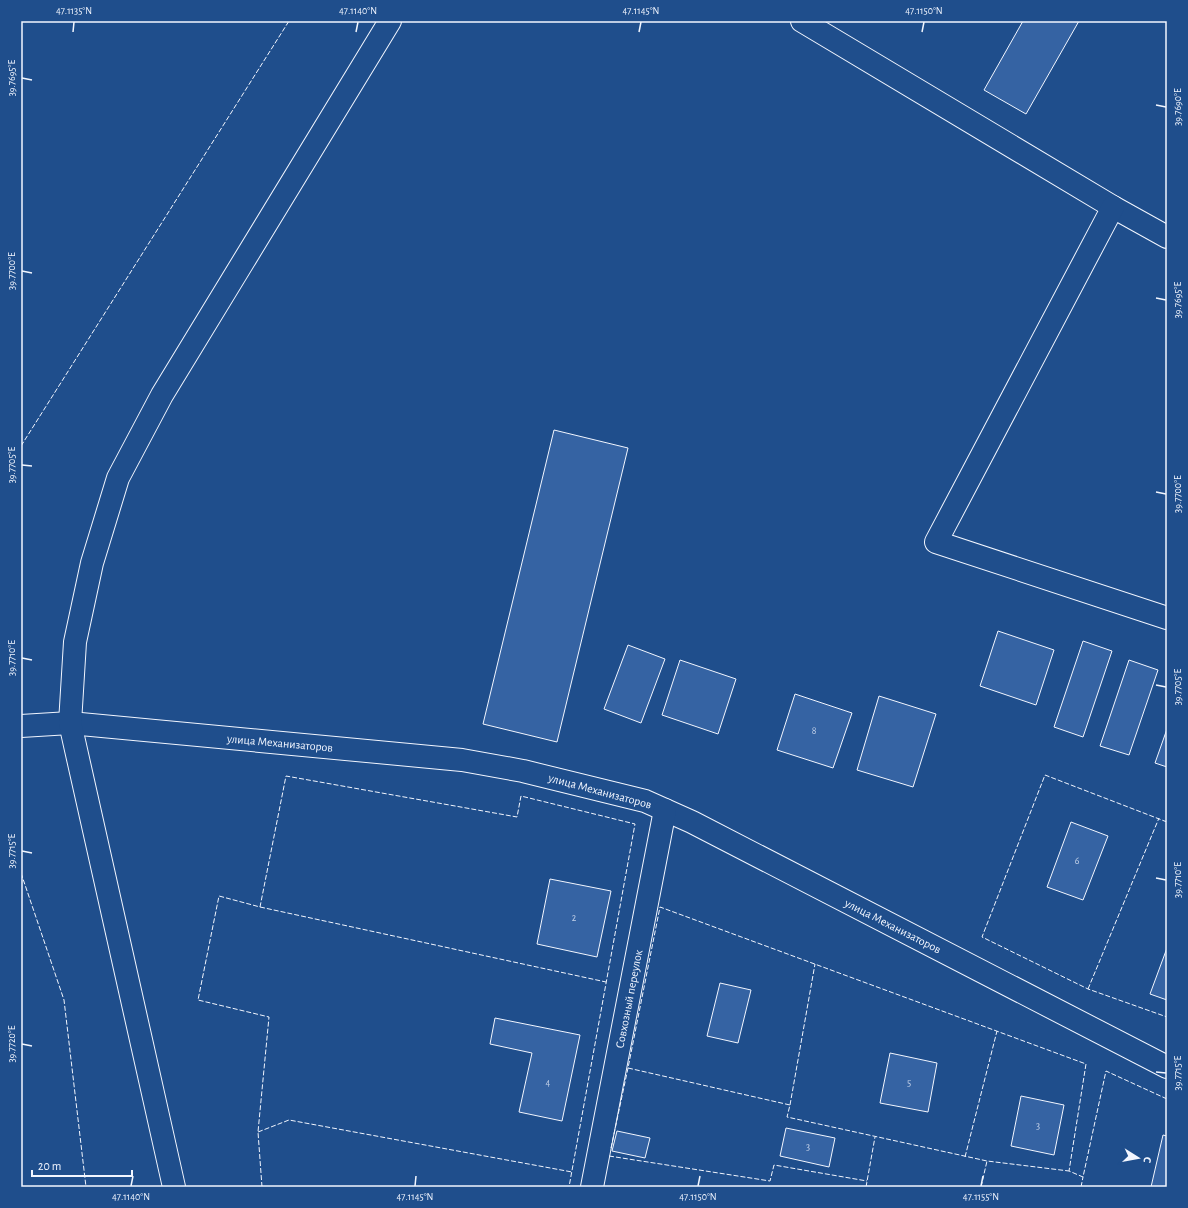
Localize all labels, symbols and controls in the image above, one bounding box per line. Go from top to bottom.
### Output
text: 47.1135°N [56,6,92,16]
text: 47.1140°N [339,6,377,16]
text: 47.1145°N [623,6,659,16]
text: 47.1150°N [905,6,943,16]
text: 39.7695°E [7,60,17,96]
text: 39.7690°E [1173,88,1183,126]
text: 39.7700°E [7,252,17,290]
text: 39.7695°E [1173,282,1183,318]
text: 39.7705°E [7,446,17,483]
text: 39.7700°E [1173,475,1183,513]
text: 39.7710°E [7,640,17,676]
text: 39.7705°E [1173,668,1183,705]
house number: 8 [812,726,817,736]
street label: улица Механизаторов [225,732,334,755]
street label: улица Механизаторов [546,771,653,812]
text: 39.7715°E [7,833,17,868]
house number: 6 [1075,856,1080,866]
text: 39.7710°E [1173,862,1183,898]
street label: улица Механизаторов [842,896,943,957]
house number: 2 [572,913,577,923]
street label: Совхозный переулок [614,948,646,1050]
text: 39.7720°E [7,1025,17,1063]
text: 39.7715°E [1173,1055,1183,1090]
house number: 4 [546,1078,551,1088]
house number: 5 [907,1078,911,1088]
house number: 3 [1036,1121,1040,1131]
north arrow [1118,1138,1158,1178]
house number: 3 [806,1142,810,1152]
scale bar [32,1152,132,1178]
text: С [1141,1156,1153,1164]
text: 20 m [38,1160,61,1172]
text: 47.1140°N [112,1192,150,1202]
text: 47.1145°N [397,1192,433,1202]
text: 47.1150°N [679,1192,717,1202]
text: 47.1155°N [963,1192,999,1202]

